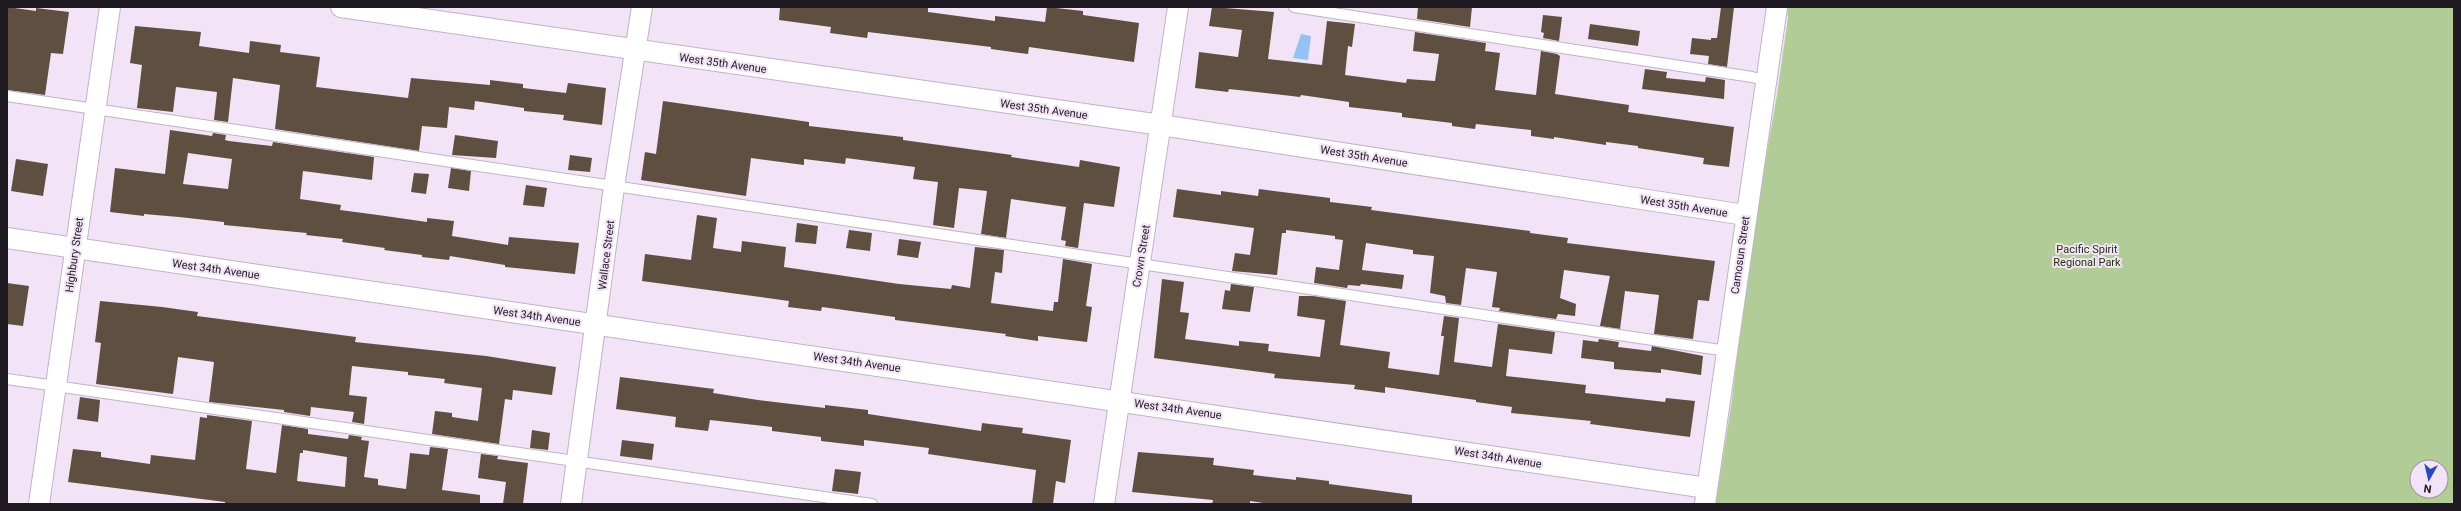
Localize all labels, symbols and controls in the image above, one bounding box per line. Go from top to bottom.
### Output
street label: West 35th Avenue [678,51,768,76]
street label: West 35th Avenue [999,97,1089,122]
street label: West 35th Avenue [1319,143,1409,170]
street label: West 35th Avenue [1639,193,1729,220]
street label: Camosun Street [1729,215,1752,295]
street label: Highbury Street [63,216,86,293]
street label: Wallace Street [596,219,617,291]
street label: Crown Street [1130,223,1153,288]
park label: Pacific Spirit Regional Park [2053,243,2121,269]
street label: West 34th Avenue [171,257,261,282]
street label: West 34th Avenue [492,304,582,329]
street label: West 34th Avenue [812,350,902,375]
street label: West 34th Avenue [1133,397,1223,422]
street label: West 34th Avenue [1453,444,1543,471]
north arrow [2409,459,2449,499]
text: N [2423,481,2432,495]

